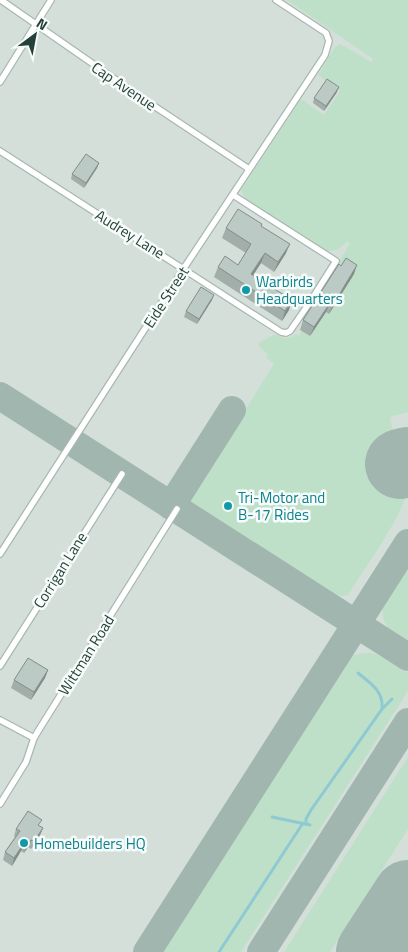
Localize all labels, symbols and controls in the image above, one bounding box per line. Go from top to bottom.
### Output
north arrow [10,10,60,60]
text: N [32,12,52,35]
street label: Cap Avenue [87,56,161,116]
street label: Audrey Lane [91,204,169,264]
street label: Eide Street [138,261,195,332]
place label: Warbirds Headquarters [256,270,343,310]
marker: Warbirds Headquarters [240,284,252,296]
place label: Tri-Motor and B-17 Rides [238,486,325,526]
marker: Tri-Motor and B-17 Rides [222,500,234,512]
street label: Corrigan Lane [27,527,93,613]
street label: Wittman Road [52,610,120,700]
place label: Homebuilders HQ [34,832,146,855]
marker: Homebuilders HQ [18,837,30,849]

